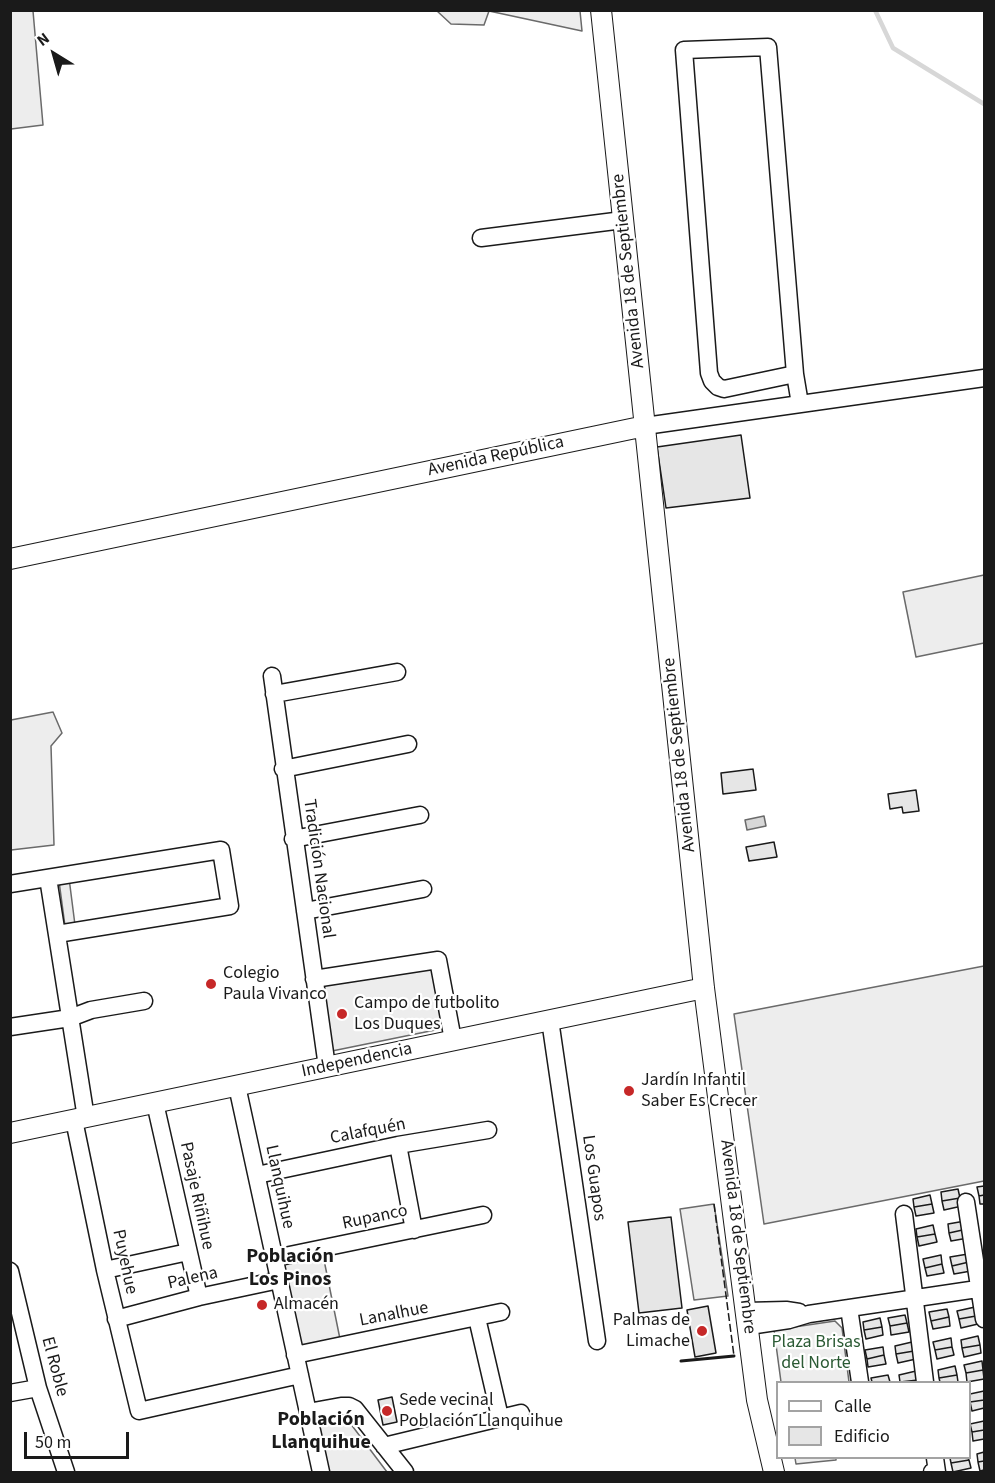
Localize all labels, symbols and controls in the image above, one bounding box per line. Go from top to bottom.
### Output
north arrow [24,24,84,84]
text: N [32,28,54,52]
street label: Avenida 18 de Septiembre [608,173,650,369]
street label: Avenida República [426,432,566,482]
street label: Avenida 18 de Septiembre [659,657,701,853]
street label: Tradición Nacional [298,798,338,940]
place label: Colegio Paula Vivanco [223,963,327,1006]
marker: Colegio Paula Vivanco [204,977,218,991]
place label: Campo de futbolito Los Duques [354,993,500,1036]
marker: Campo de futbolito Los Duques [335,1007,349,1021]
street label: Independencia [300,1039,414,1083]
place label: Jardín Infantil Saber Es Crecer [641,1070,757,1112]
marker: Jardín Infantil Saber Es Crecer [622,1084,636,1098]
street label: Calafquén [328,1114,408,1150]
street label: Los Guapos [576,1134,610,1222]
street label: Avenida 18 de Septiembre [714,1139,760,1335]
street label: Pasaje Riñihue [174,1140,218,1252]
street label: Llanquihue [260,1143,298,1231]
street label: Rupanco [340,1201,410,1235]
street label: Puyehue [107,1228,141,1296]
district label: Población Los Pinos [246,1246,334,1293]
street label: Palena [166,1263,220,1295]
place label: Almacén [274,1294,339,1316]
marker: Almacén [255,1298,269,1312]
street label: Lanalhue [358,1298,430,1332]
place label: Palmas de Limache [613,1310,690,1352]
marker: Palmas de Limache [695,1324,709,1338]
park label: Plaza Brisas del Norte [771,1332,861,1374]
street label: El Roble [36,1335,72,1399]
legend [776,1381,971,1459]
place label: Sede vecinal Población Llanquihue [399,1390,563,1432]
text: Calle [834,1394,871,1419]
marker: Sede vecinal Población Llanquihue [380,1404,394,1418]
district label: Población Llanquihue [271,1409,371,1456]
scale bar [27,1420,132,1458]
text: Edificio [834,1424,890,1449]
text: 50 m [35,1430,71,1455]

